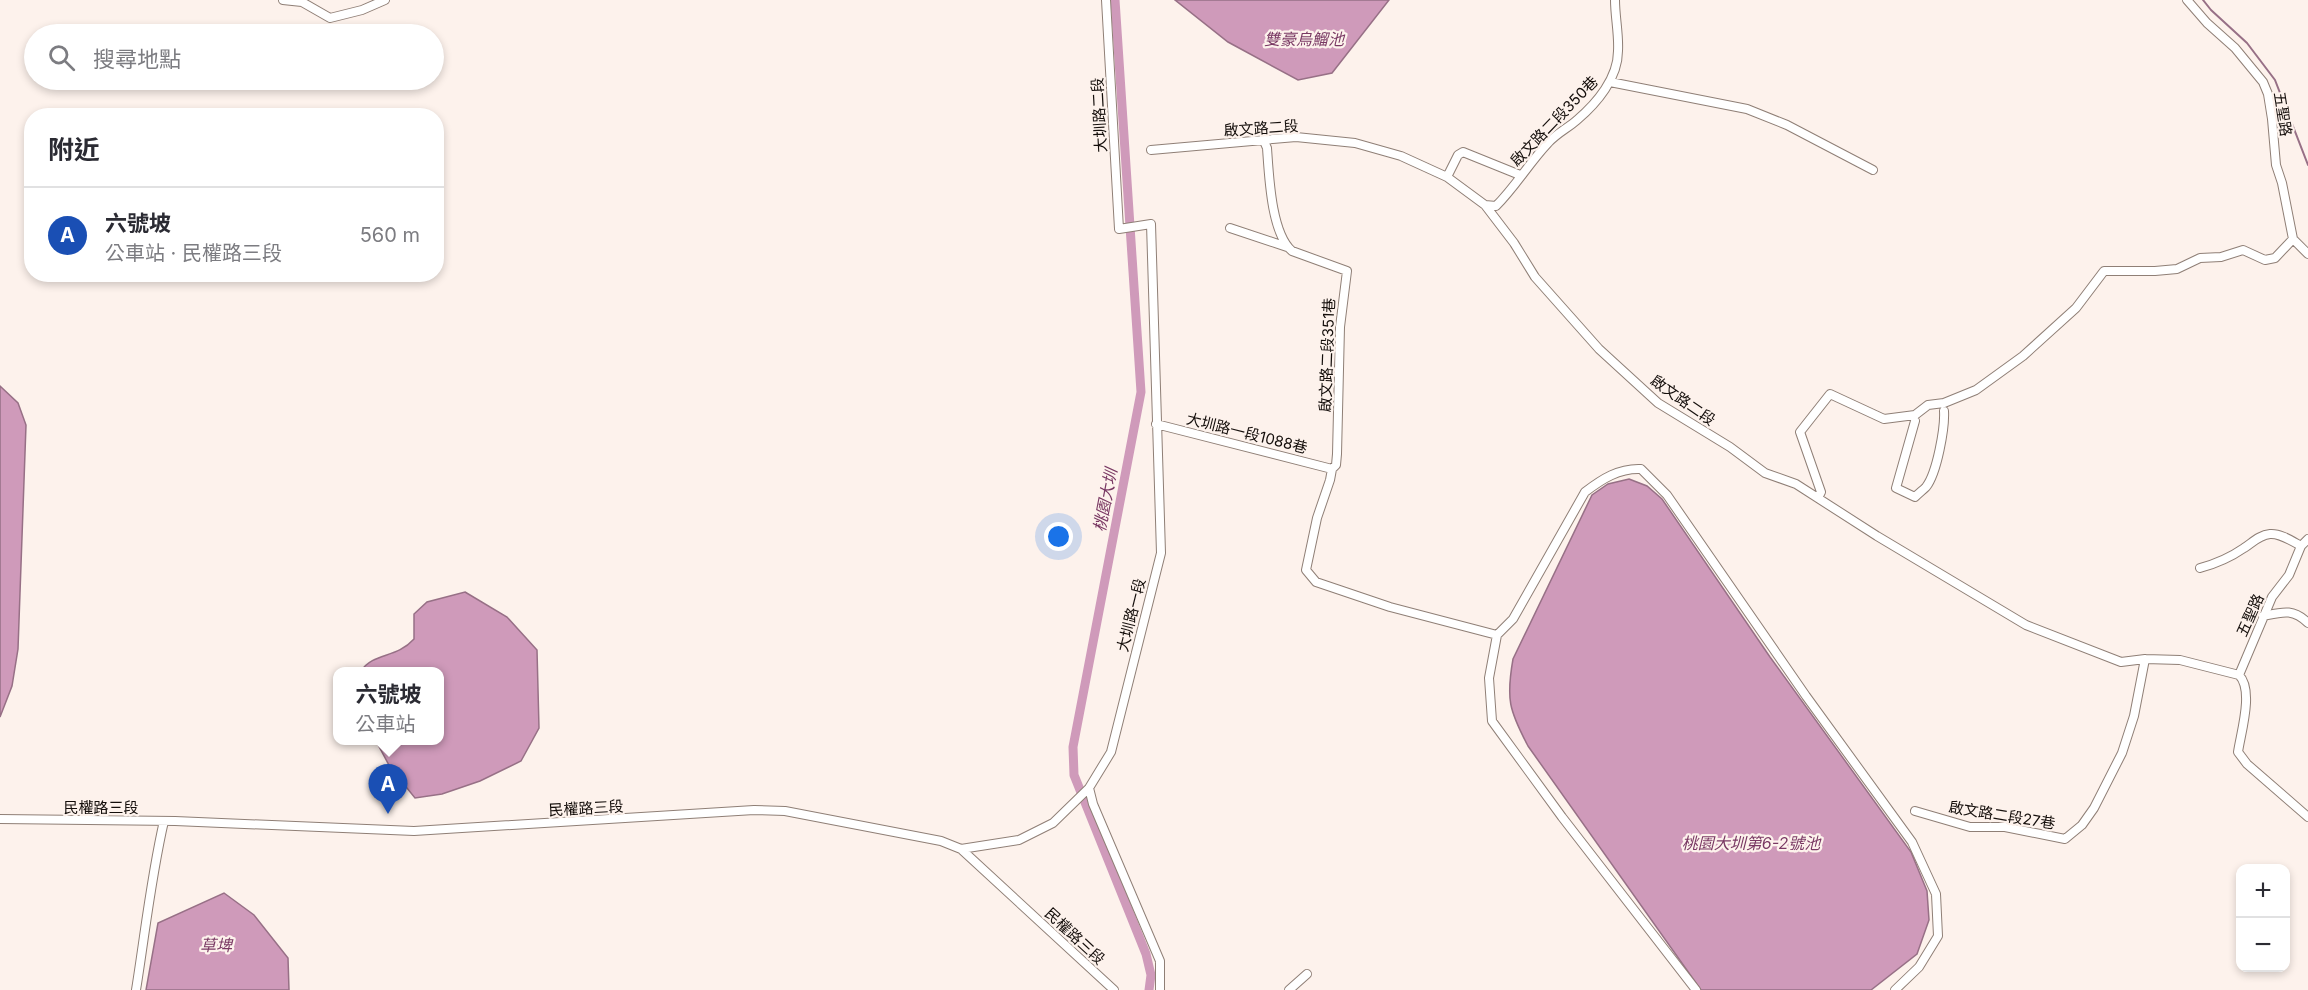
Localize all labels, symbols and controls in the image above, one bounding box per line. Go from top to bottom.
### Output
search box [24,24,444,90]
water label: 雙豪烏鰡池 [1264,29,1346,49]
icon: search [45,41,78,74]
text: 搜尋地點 [93,46,181,72]
street label: 啟文路二段350巷 [1506,72,1602,170]
street label: 大圳路二段 [1088,77,1110,153]
street label: 五聖路 [2270,90,2296,138]
street label: 啟文路二段 [1223,116,1299,140]
text: 附近 [48,134,100,165]
text: 六號坡 [105,210,171,236]
text: A [60,223,75,247]
text: 560 m [360,223,420,247]
text: 公車站 · 民權路三段 [105,241,282,265]
street label: 啟文路二段351巷 [1316,297,1338,413]
street label: 啟文路二段 [1647,371,1719,429]
street label: 大圳路一段1088巷 [1184,409,1310,457]
water label: 桃園大圳 [1089,465,1121,533]
your location [1044,522,1073,551]
street label: 大圳路一段 [1113,576,1149,654]
street label: 五聖路 [2232,591,2268,639]
popup [333,667,444,745]
text: 六號坡 [355,681,422,707]
text: 公車站 [355,712,415,736]
pin: A [368,764,408,814]
street label: 民權路三段 [548,797,624,819]
street label: 啟文路二段27巷 [1947,797,2057,833]
street label: 民權路三段 [63,798,139,817]
water label: 桃園大圳第6-2號池 [1682,833,1822,853]
map controls [2236,864,2290,972]
button: + [2236,864,2290,918]
street label: 民權路三段 [1041,903,1109,969]
button: − [2236,918,2290,972]
water label: 草埤 [200,935,234,955]

